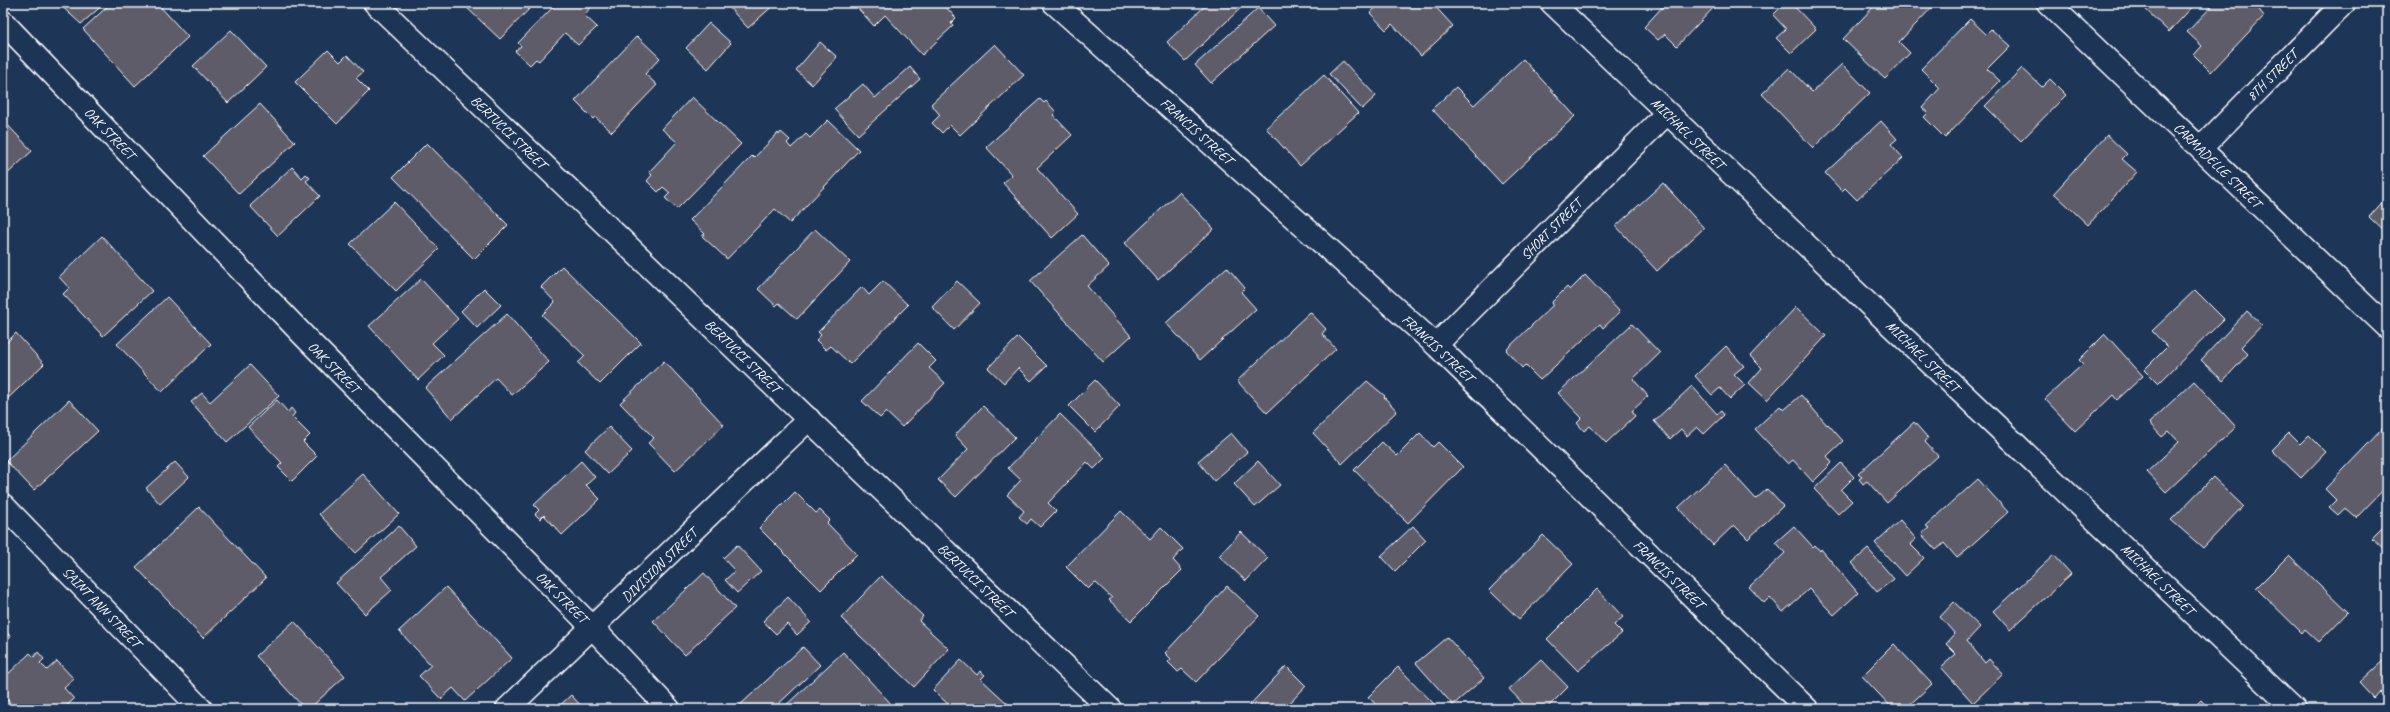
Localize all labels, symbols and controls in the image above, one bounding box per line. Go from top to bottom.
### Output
street label: 8TH STREET [2243,44,2304,104]
street label: BERTUCCI STREET [467,92,553,175]
street label: FRANCIS STREET [1157,94,1239,171]
street label: MICHAEL STREET [1647,94,1731,175]
street label: OAK STREET [81,104,141,166]
street label: CARMADELLE STREET [2170,119,2268,214]
street label: SHORT STREET [1517,193,1588,263]
street label: FRANCIS STREET [1398,311,1480,388]
street label: BERTUCCI STREET [701,316,787,399]
street label: MICHAEL STREET [1882,317,1966,398]
street label: OAK STREET [304,338,365,399]
street label: DIVISION STREET [618,522,703,606]
street label: FRANCIS STREET [1630,536,1710,615]
street label: BERTUCCI STREET [934,540,1020,623]
street label: MICHAEL STREET [2117,540,2201,621]
street label: SAINT ANN STREET [59,564,147,654]
street label: OAK STREET [532,568,593,629]

